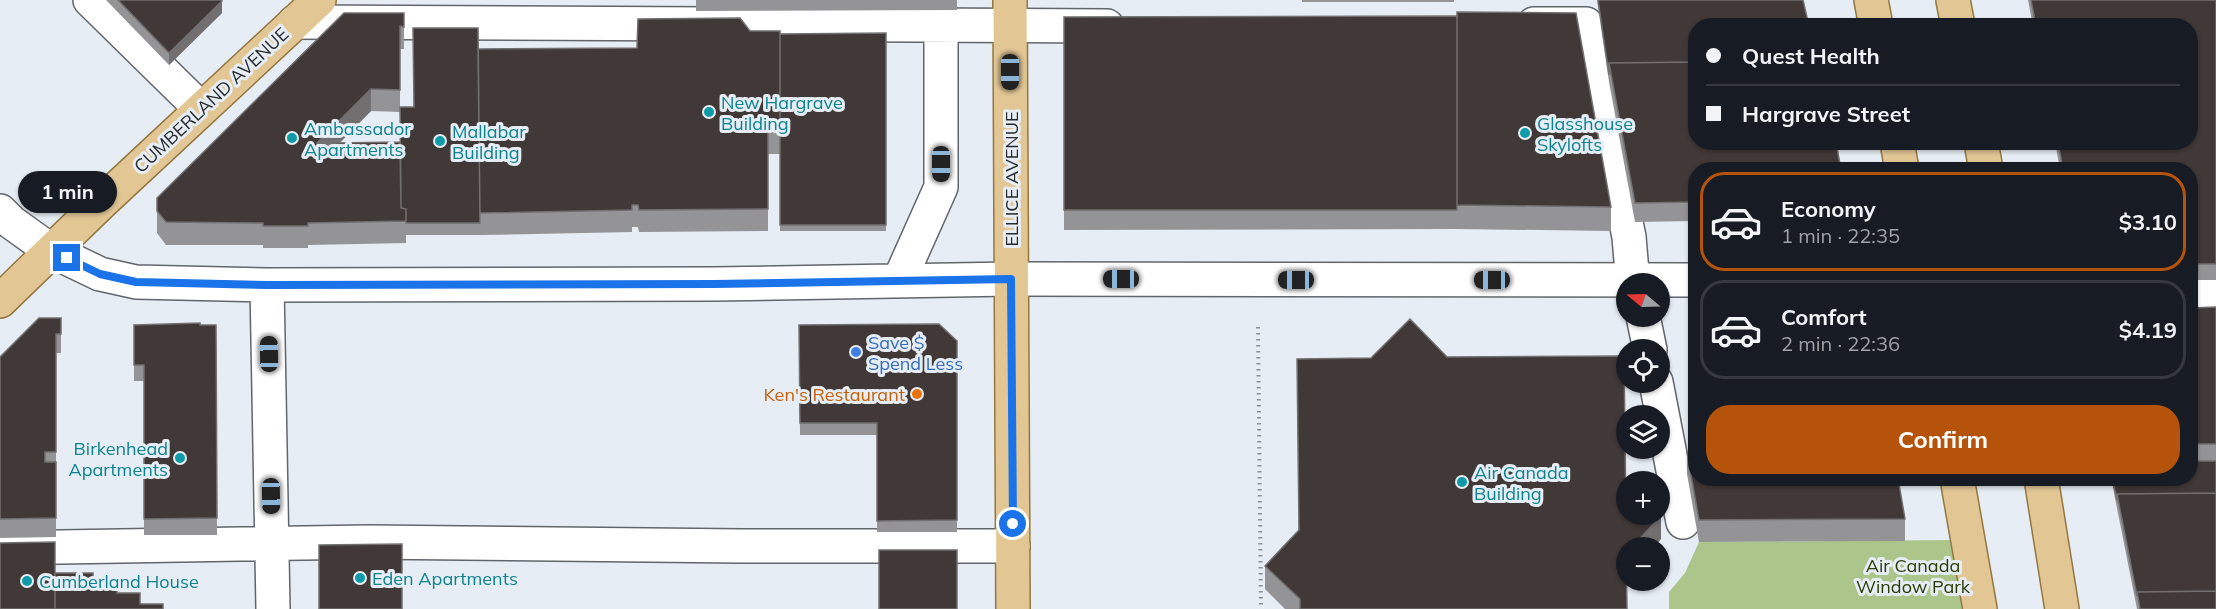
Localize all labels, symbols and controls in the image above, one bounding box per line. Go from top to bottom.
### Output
street label: CUMBERLAND AVENUE [129,22,293,178]
text: Quest Health [1742,42,1880,70]
car [1001,54,1019,90]
place label: New Hargrave Building [721,91,843,135]
text: Hargrave Street [1742,100,1910,128]
marker: New Hargrave Building [702,105,716,119]
street label: ELLICE AVENUE [1000,111,1023,247]
place label: Glasshouse Skylofts [1537,112,1633,156]
place label: Ambassador Apartments [304,117,411,161]
place label: Mallabar Building [452,120,526,164]
marker: Glasshouse Skylofts [1518,126,1532,140]
marker: Ambassador Apartments [285,131,299,145]
marker: Mallabar Building [433,134,447,148]
car [932,146,950,182]
callout: 1 min [17,171,116,213]
text: 1 min [41,179,94,204]
icon: car [1709,195,1763,249]
text: Economy [1781,195,1876,223]
text: $3.10 [2119,208,2177,236]
text: 1 min · 22:35 [1781,223,1900,248]
route end [53,244,80,271]
car [1103,270,1139,288]
car [1278,271,1314,289]
car [1474,271,1510,289]
north arrow [1616,273,1670,327]
map controls [1616,273,1670,591]
icon: car [1709,303,1763,357]
text: Comfort [1781,303,1867,331]
text: $4.19 [2119,316,2177,344]
place label: Save $ Spend Less [868,331,963,375]
text: 2 min · 22:36 [1781,331,1900,356]
car [260,336,278,372]
button: locate [1616,339,1670,393]
marker: Save $ Spend Less [849,345,863,359]
place label: Ken's Restaurant [763,383,905,406]
marker: Ken's Restaurant [910,387,924,401]
button: layers [1616,405,1670,459]
button: Confirm [1706,405,2180,474]
place label: Birkenhead Apartments [68,437,168,481]
marker: Birkenhead Apartments [173,451,187,465]
place label: Air Canada Building [1474,461,1569,505]
button: + [1616,471,1670,525]
marker: Air Canada Building [1455,475,1469,489]
car [262,478,280,514]
route start [999,510,1026,537]
button: − [1616,537,1670,591]
park label: Air Canada Window Park [1856,554,1971,598]
place label: Eden Apartments [372,567,518,590]
place label: Cumberland House [39,570,199,593]
marker: Eden Apartments [353,571,367,585]
marker: Cumberland House [20,574,34,588]

